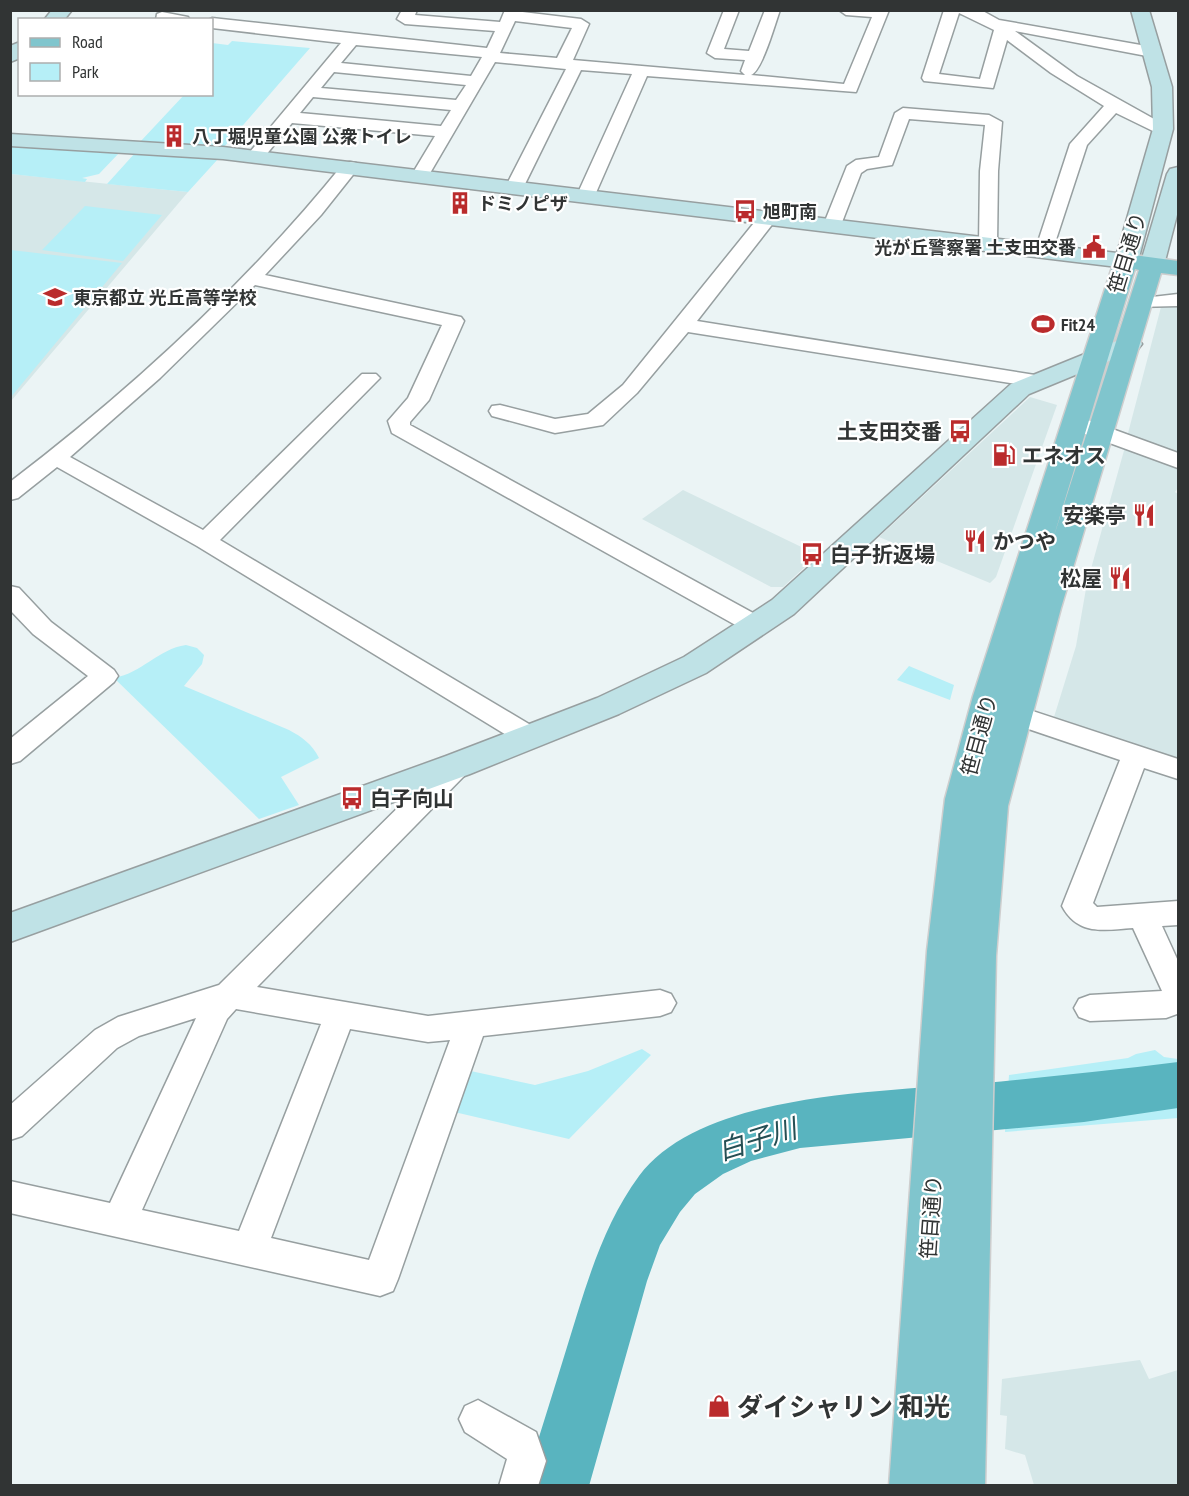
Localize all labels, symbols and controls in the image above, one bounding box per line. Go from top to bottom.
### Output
legend [18,18,213,96]
text: Road [72,30,103,53]
text: Park [72,60,99,83]
building icon: 八丁堀児童公園 公衆トイレ [161,123,187,149]
place label: 八丁堀児童公園 公衆トイレ [192,125,412,148]
building icon: ドミノピザ [447,190,473,216]
place label: ドミノピザ [478,192,568,215]
bus stop icon: 旭町南 [732,198,758,224]
place label: 旭町南 [763,200,817,223]
street label: 笹目通り [1102,209,1152,297]
public building icon: 光が丘警察署 土支田交番 [1081,234,1107,260]
place label: 光が丘警察署 土支田交番 [874,236,1076,259]
school or university icon: 東京都立 光丘高等学校 [42,284,68,310]
place label: 東京都立 光丘高等学校 [73,286,257,309]
sports icon: Fit24 [1030,311,1056,337]
place label: Fit24 [1061,313,1095,336]
place label: 土支田交番 [837,418,942,445]
bus stop icon: 土支田交番 [947,418,973,444]
fuel station icon: エネオス [991,442,1017,468]
place label: エネオス [1022,442,1106,469]
place label: 安楽亭 [1063,502,1126,529]
restaurant icon: 安楽亭 [1131,502,1157,528]
restaurant icon: かつや [962,528,988,554]
place label: かつや [993,528,1056,555]
bus stop icon: 白子折返場 [799,541,825,567]
place label: 白子折返場 [830,541,935,568]
place label: 松屋 [1060,565,1102,592]
restaurant icon: 松屋 [1107,565,1133,591]
street label: 笹目通り [955,691,1003,779]
bus stop icon: 白子向山 [339,785,365,811]
place label: 白子向山 [370,785,454,812]
water label: 白子川 [713,1110,804,1167]
street label: 笹目通り [915,1174,947,1260]
place label: ダイシャリン 和光 [737,1390,950,1423]
shop icon: ダイシャリン 和光 [706,1393,732,1419]

